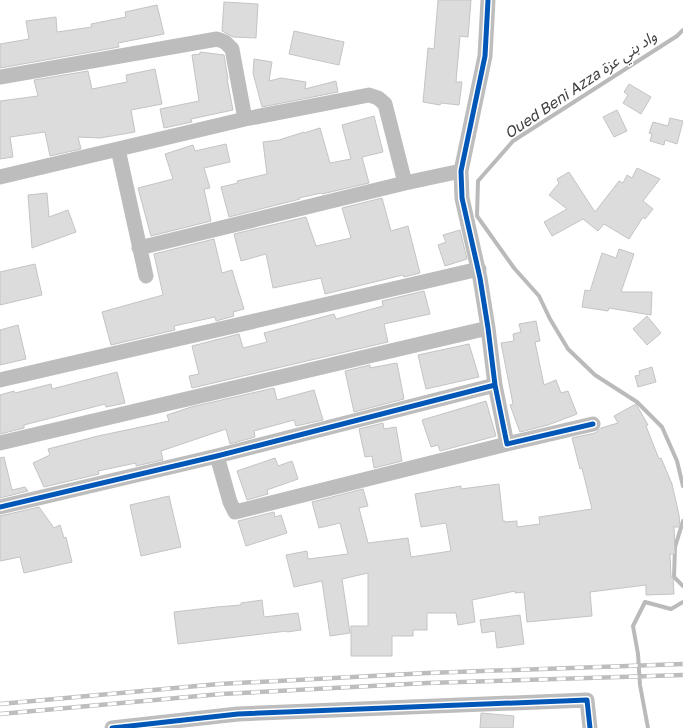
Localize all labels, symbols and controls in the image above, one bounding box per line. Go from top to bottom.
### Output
water label: Oued Beni Azza واد بني عزة [501,26,662,145]

